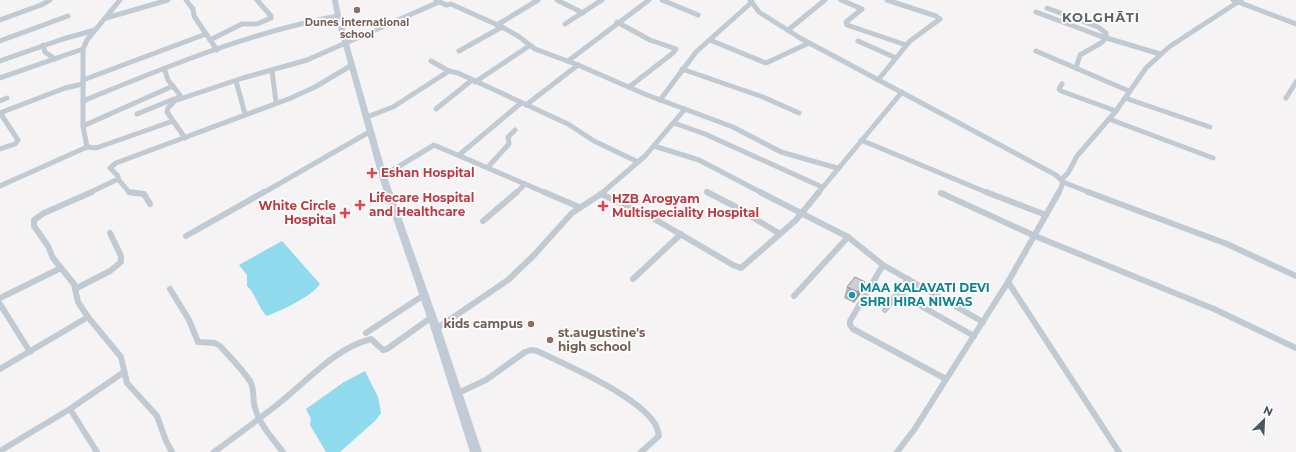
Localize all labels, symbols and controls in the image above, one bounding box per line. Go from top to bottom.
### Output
marker: Dunes international school [352,5,362,15]
district label: KOLGHĀTI [1062,9,1140,25]
place label: Dunes international school [305,16,409,41]
place label: Eshan Hospital [381,165,475,180]
marker: Eshan Hospital [366,167,378,179]
place label: Lifecare Hospital and Healthcare [369,190,474,219]
place label: HZB Arogyam Multispeciality Hospital [612,191,759,220]
place label: White Circle Hospital [259,198,336,227]
marker: Lifecare Hospital and Healthcare [354,199,366,211]
marker: HZB Arogyam Multispeciality Hospital [597,200,609,212]
marker: White Circle Hospital [339,207,351,219]
place label: MAA KALAVATI DEVI SHRI HIRA NIWAS [860,280,990,309]
marker: MAA KALAVATI DEVI SHRI HIRA NIWAS [847,290,857,300]
place label: kids campus [443,316,524,331]
marker: kids campus [526,319,536,329]
place label: st.augustine's high school [558,325,646,354]
marker: st.augustine's high school [545,335,555,345]
north arrow [1244,400,1284,440]
text: N [1261,403,1275,419]

